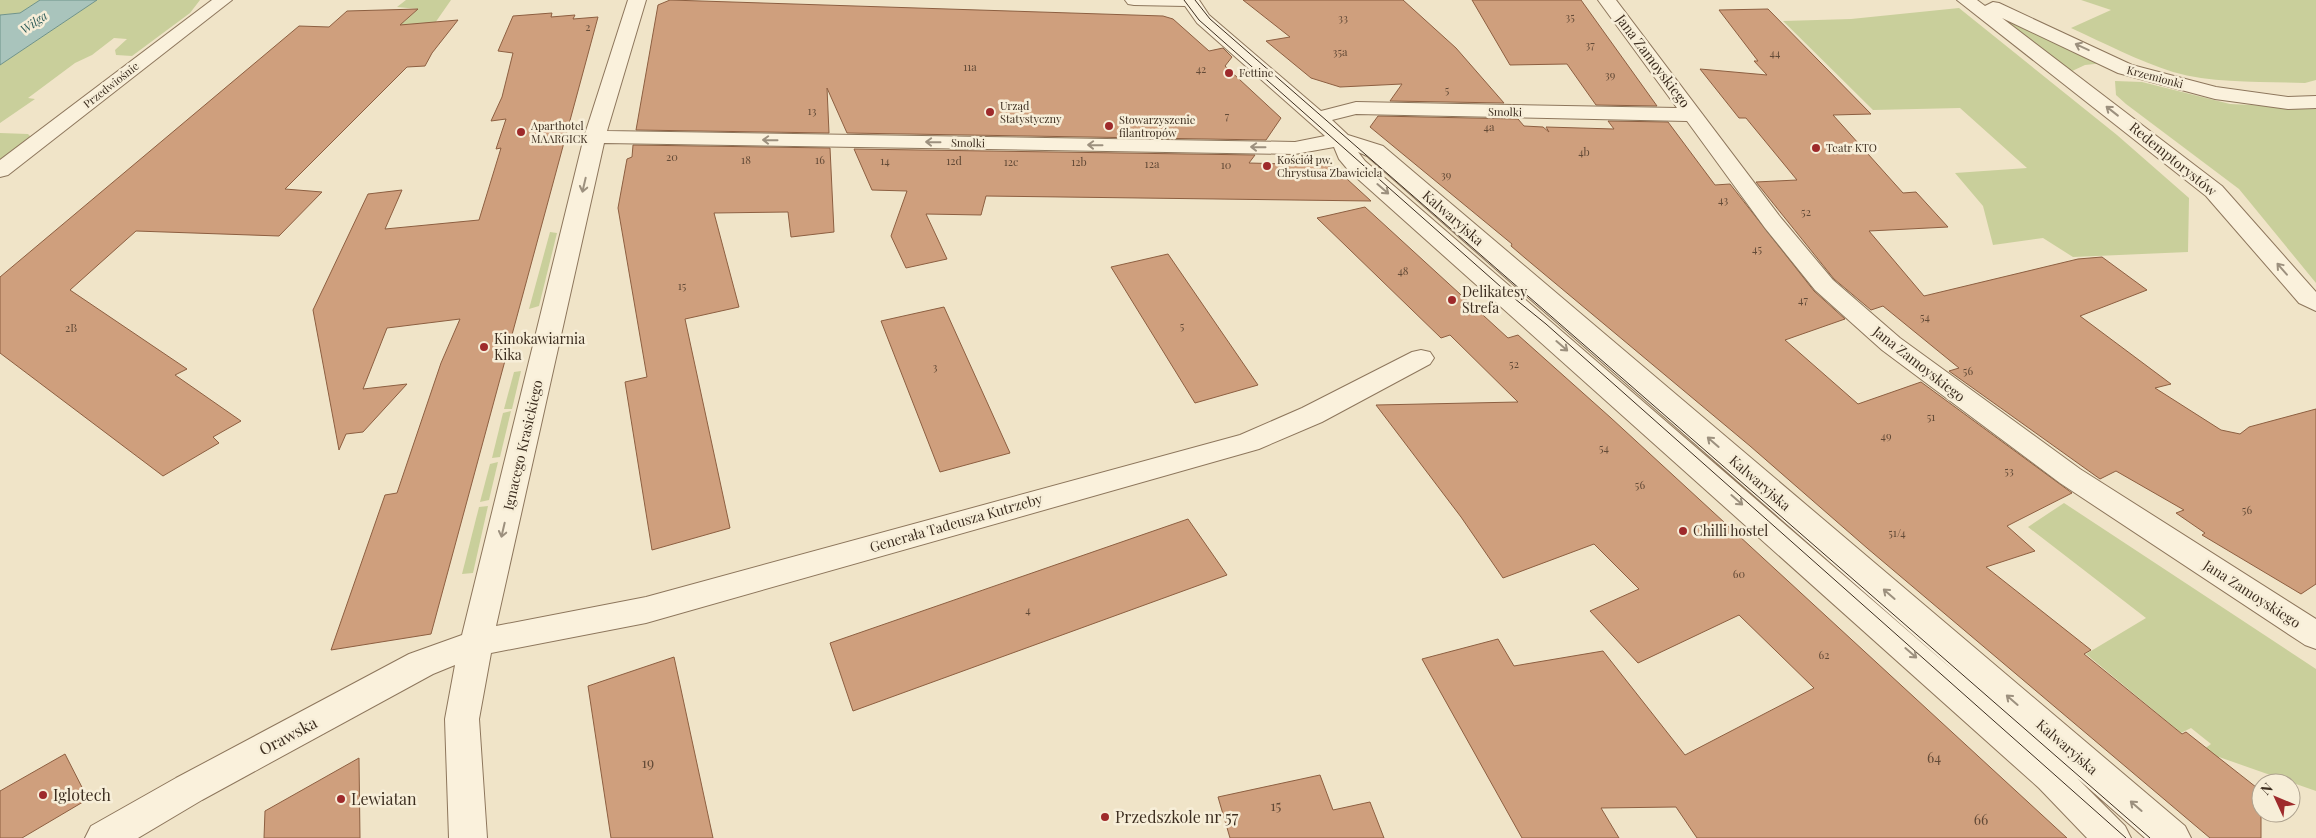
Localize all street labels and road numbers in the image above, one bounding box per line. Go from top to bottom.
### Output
street label: Jana Zamoyskiego [1611,9,1695,111]
street label: Przedwiośnie [80,58,142,111]
street label: Krzemionki [2125,62,2185,91]
street label: Smolki [1488,104,1522,119]
street label: Redemptorystów [2126,117,2221,200]
street label: Smolki [951,135,985,150]
street label: Kalwaryjska [1419,186,1488,250]
street label: Jana Zamoyskiego [1868,321,1970,406]
street label: Ignacego Krasickiego [498,378,547,512]
street label: Kalwaryjska [1726,451,1795,515]
street label: Generała Tadeusza Kutrzeby [867,489,1044,556]
street label: Jana Zamoyskiego [2199,555,2305,632]
street label: Orawska [255,712,320,760]
street label: Kalwaryjska [2033,715,2102,779]

